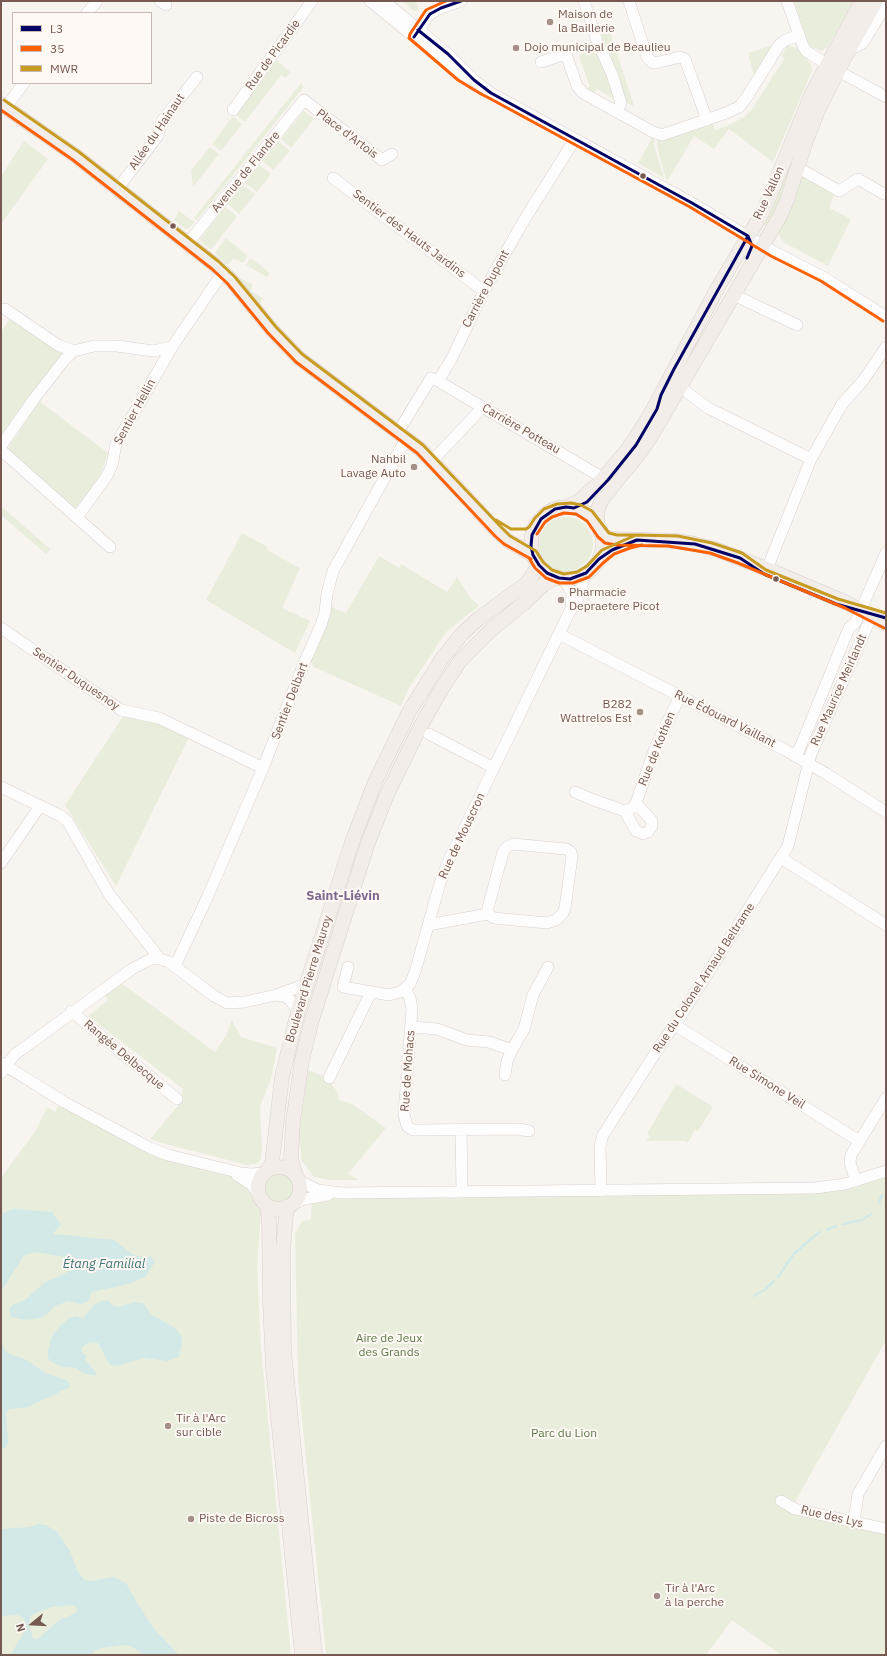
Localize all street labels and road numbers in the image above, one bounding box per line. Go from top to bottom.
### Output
street label: Rue de Picardie [243,17,303,93]
street label: Allée du Hainaut [126,91,188,173]
street label: Place d'Artois [313,106,381,162]
street label: Avenue de Flandre [209,128,283,216]
street label: Rue Vallon [750,164,788,222]
street label: Sentier des Hauts Jardins [350,187,468,281]
street label: Carrière Dupont [460,248,512,330]
street label: Sentier Hellin [111,377,159,447]
street label: Carrière Potteau [479,401,563,457]
street label: Rue Maurice Meirlandt [808,632,870,748]
street label: Sentier Duquesnoy [30,645,122,713]
street label: Sentier Delbart [269,660,311,742]
street label: Rue Édouard Vaillant [672,687,778,751]
street label: Rue de Kothen [636,710,678,788]
street label: Rue de Mouscron [436,791,488,881]
street label: Rue du Colonel Arnaud Beltrame [650,900,758,1056]
street label: Boulevard Pierre Mauroy [283,914,335,1044]
street label: Rangée Delbecque [81,1017,167,1093]
street label: Rue de Mohacs [398,1030,418,1112]
street label: Rue Simone Veil [726,1054,808,1112]
street label: Rue des Lys [799,1503,865,1531]

